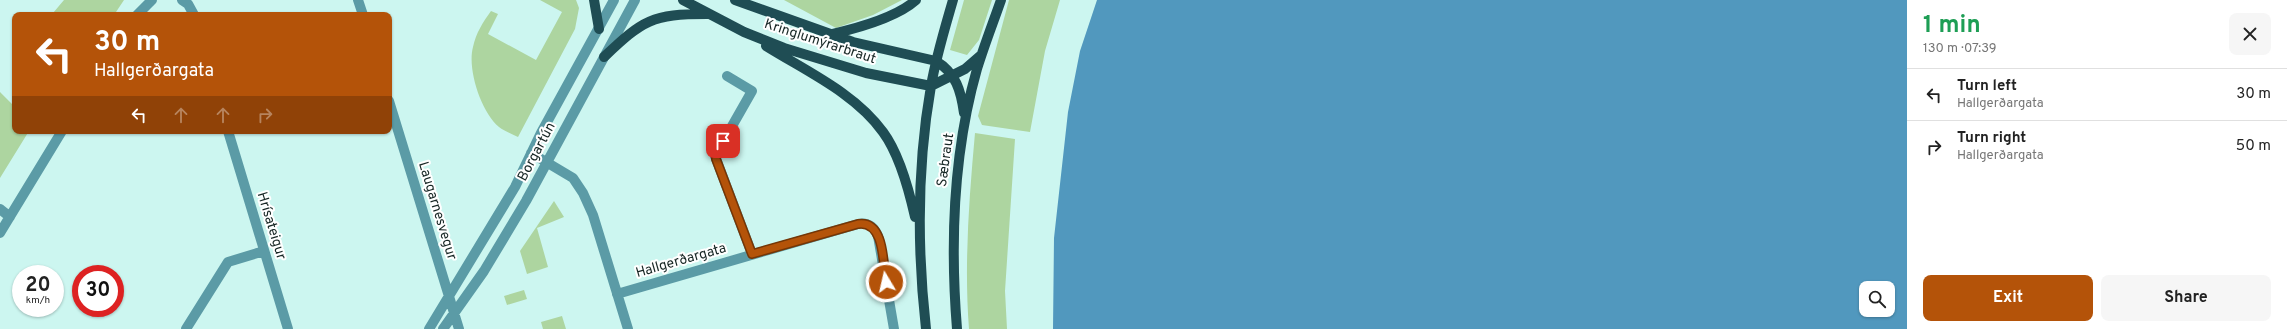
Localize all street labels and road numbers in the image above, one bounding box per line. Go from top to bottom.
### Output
street label: Kringlumýrarbraut [762,16,878,68]
street label: Borgartún [514,120,560,184]
street label: Sæbraut [934,132,958,188]
street label: Laugarnesvegur [414,160,460,263]
street label: Hrísateigur [253,190,290,262]
street label: Hallgerðargata [634,240,728,282]

